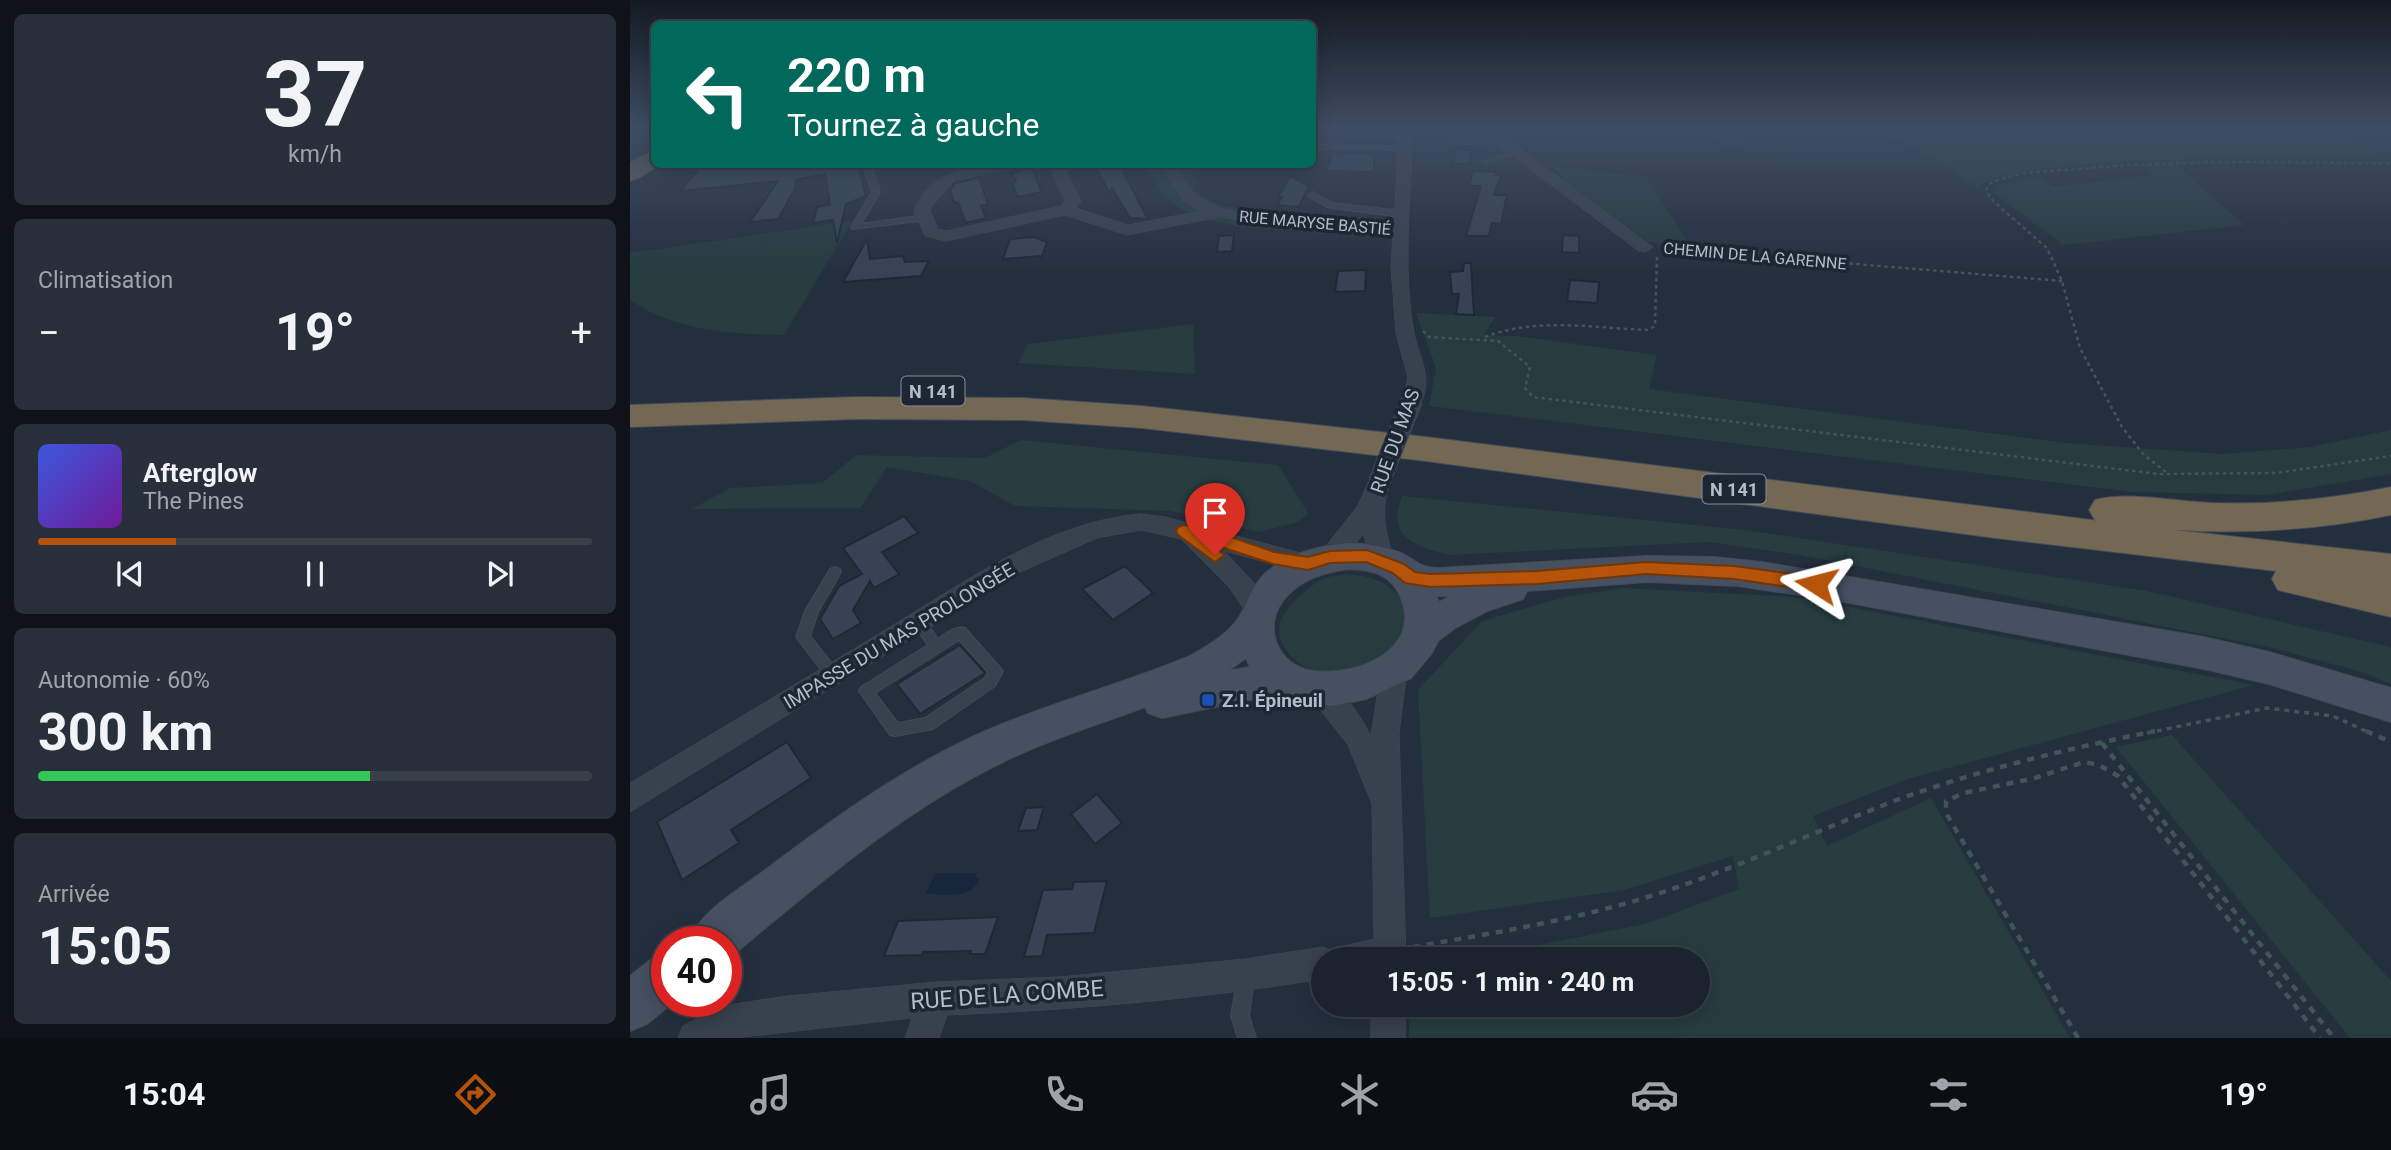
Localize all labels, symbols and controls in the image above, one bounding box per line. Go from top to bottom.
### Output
text: 37 [263,42,367,148]
text: 220 m [787,47,926,104]
icon: left [672,49,763,140]
text: Tournez à gauche [787,106,1039,144]
text: km/h [288,141,342,168]
street label: RUE MARYSE BASTIÉ [1238,207,1392,239]
street label: CHEMIN DE LA GARENNE [1663,239,1847,273]
text: Climatisation [38,267,173,294]
text: 19° [275,302,355,363]
text: − [38,311,60,355]
text: + [570,311,592,355]
road number: N 141 [902,376,964,405]
street label: RUE DU MAS [1365,386,1425,496]
text: Afterglow [143,458,257,488]
road number: N 141 [1702,475,1766,504]
pin [1185,483,1245,555]
text: The Pines [143,488,244,515]
icon: arrive [1196,494,1234,532]
position arrow [1779,547,1853,621]
icon: previous [111,555,149,593]
icon: pause [296,555,334,593]
icon: next [481,555,519,593]
street label: IMPASSE DU MAS PROLONGÉE [779,558,1019,714]
text: Autonomie · 60% [38,667,210,694]
place label: Z.I. Épineuil [1222,689,1323,712]
marker: Z.I. Épineuil [1200,692,1216,708]
text: 300 km [38,702,213,763]
text: Arrivée [38,881,110,908]
text: 15:05 [38,916,172,977]
speed limit sign: 40 [651,926,742,1017]
text: 15:05 · 1 min · 240 m [1387,967,1634,997]
street label: RUE DE LA COMBE [910,975,1104,1015]
icon: directions [451,1070,500,1119]
icon: music [746,1070,795,1119]
icon: phone [1040,1070,1089,1119]
icon: climate [1335,1070,1384,1119]
icon: car [1630,1070,1679,1119]
icon: filters [1924,1070,1973,1119]
text: 15:04 [123,1075,205,1113]
text: 19° [2219,1075,2268,1113]

